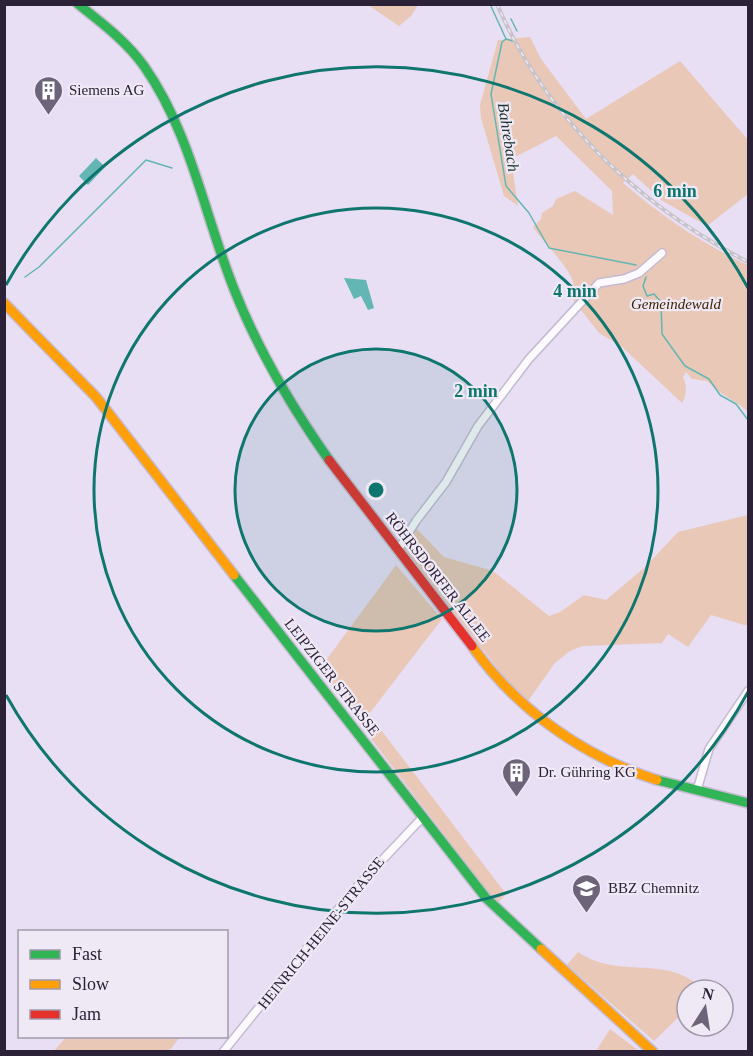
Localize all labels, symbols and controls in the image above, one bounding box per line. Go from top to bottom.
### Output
building icon: Siemens AG [32,74,64,116]
place label: Siemens AG [69,82,145,98]
water label: Bahrebach [495,101,522,173]
text: 6 min [653,181,697,201]
text: 4 min [553,281,597,301]
park label: Gemeindewald [631,296,721,312]
text: 2 min [454,381,498,401]
centre of rings [366,480,386,500]
street label: RÖHRSDORFER ALLEE [383,509,493,645]
street label: LEIPZIGER STRASSE [281,615,383,739]
building icon: Dr. Gühring KG [501,756,533,798]
place label: Dr. Gühring KG [538,764,636,780]
street label: HEINRICH-HEINE-STRASSE [255,854,387,1012]
school or university icon: BBZ Chemnitz [571,872,603,914]
place label: BBZ Chemnitz [608,880,700,896]
legend [18,930,228,1038]
text: Fast [72,944,102,964]
text: Slow [72,974,109,994]
north arrow [675,978,735,1038]
text: N [701,984,716,1003]
text: Jam [72,1004,101,1024]

